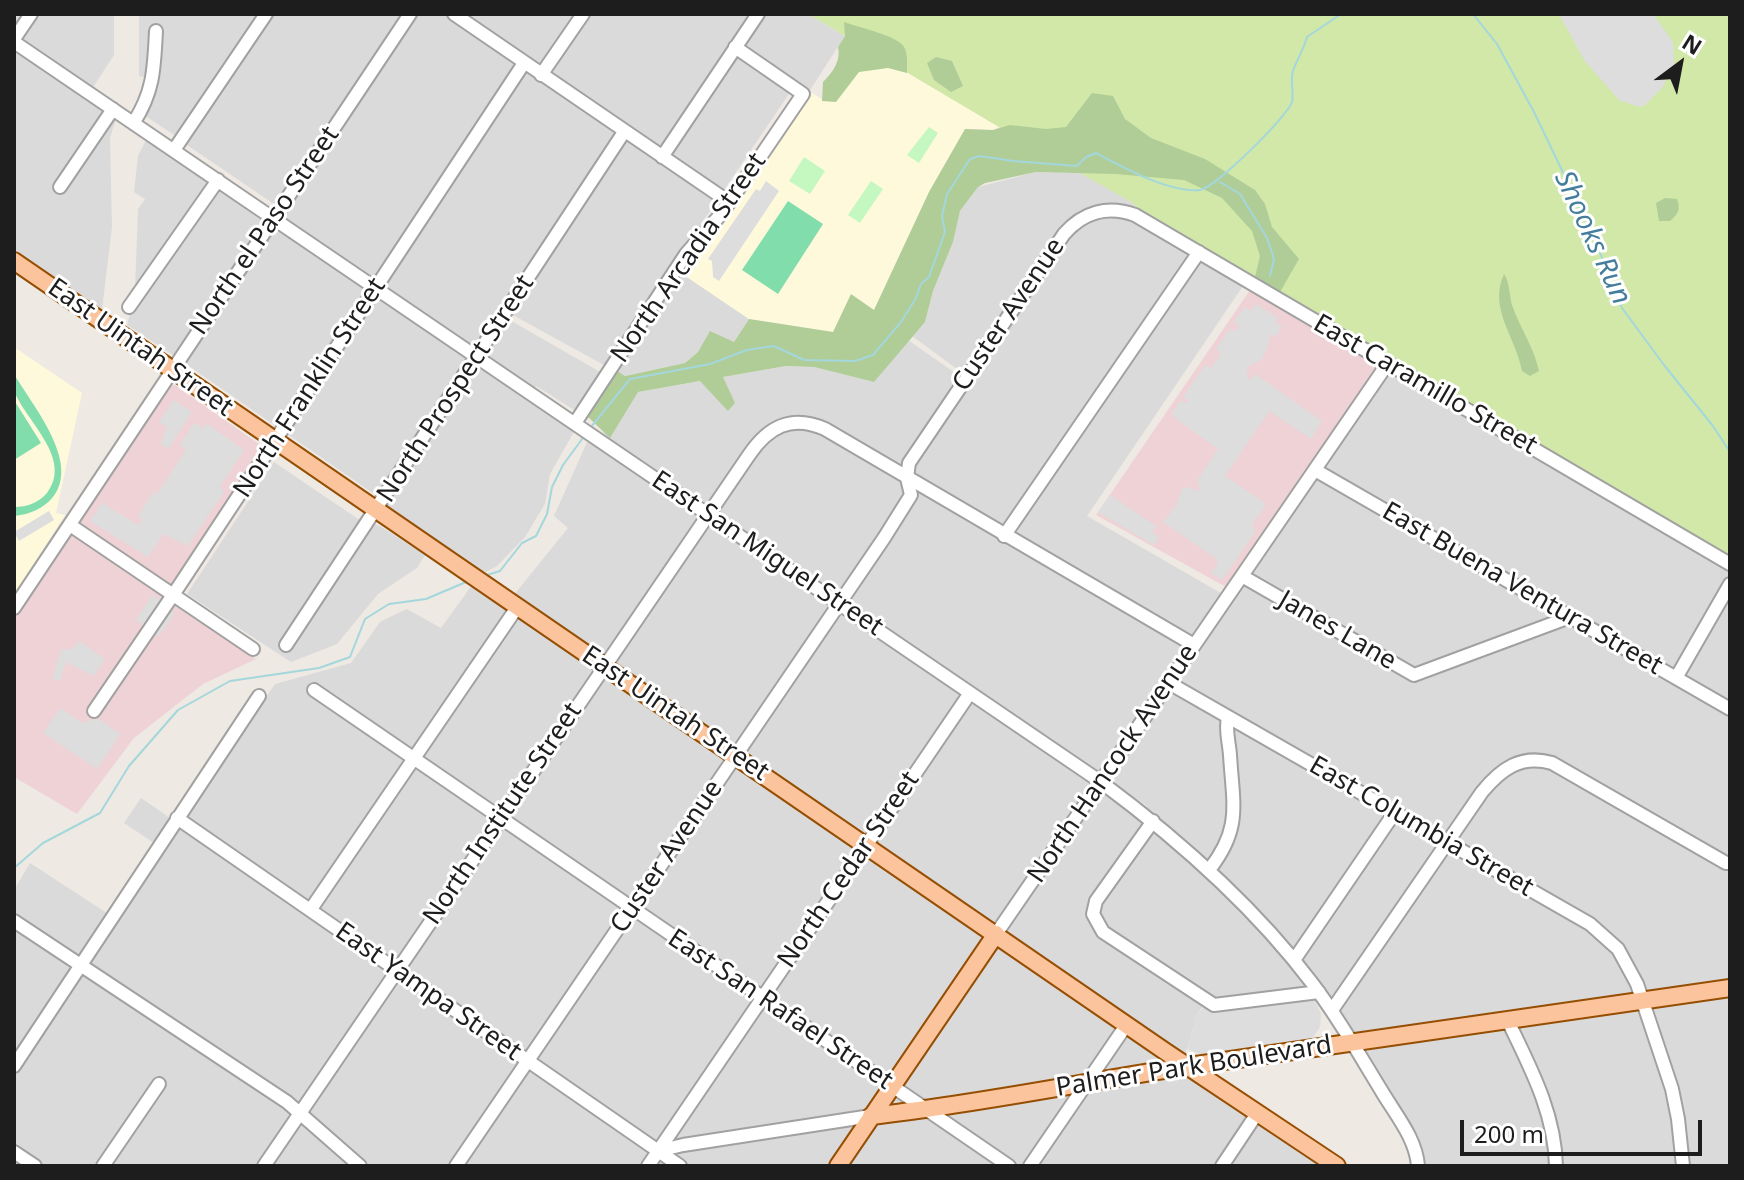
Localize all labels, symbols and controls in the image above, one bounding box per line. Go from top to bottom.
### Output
north arrow [1640,24,1720,104]
text: N [1677,26,1708,61]
street label: North el Paso Street [184,121,346,341]
street label: North Arcadia Street [605,147,773,369]
water label: Shooks Run [1546,166,1638,310]
street label: Custer Avenue [946,233,1072,397]
street label: North Prospect Street [371,270,541,508]
street label: East Uintah Street [41,272,239,424]
street label: North Franklin Street [227,272,393,504]
street label: East Caramillo Street [1308,308,1542,462]
street label: East San Miguel Street [645,465,889,643]
street label: East Buena Ventura Street [1376,496,1668,682]
street label: Janes Lane [1273,585,1401,677]
street label: North Hancock Avenue [1022,639,1204,889]
street label: East Uintah Street [576,640,774,788]
street label: North Institute Street [417,697,589,931]
street label: East Columbia Street [1303,750,1539,904]
street label: North Cedar Street [772,766,926,974]
street label: Custer Avenue [604,775,730,939]
street label: East Yampa Street [329,916,527,1068]
street label: East San Rafael Street [662,923,898,1097]
street label: Palmer Park Boulevard [1054,1030,1334,1104]
scale bar [1464,1104,1706,1154]
text: 200 m [1474,1117,1544,1150]

